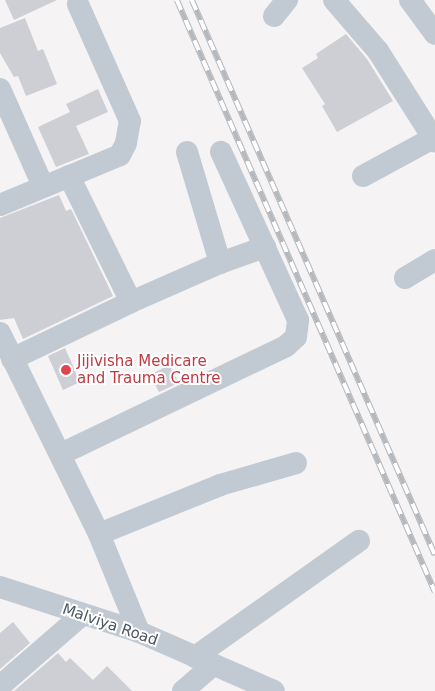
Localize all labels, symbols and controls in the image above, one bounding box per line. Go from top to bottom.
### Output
place label: Jijivisha Medicare and Trauma Centre [77,352,221,387]
marker: Jijivisha Medicare and Trauma Centre [59,363,73,377]
street label: Malviya Road [60,600,160,650]

